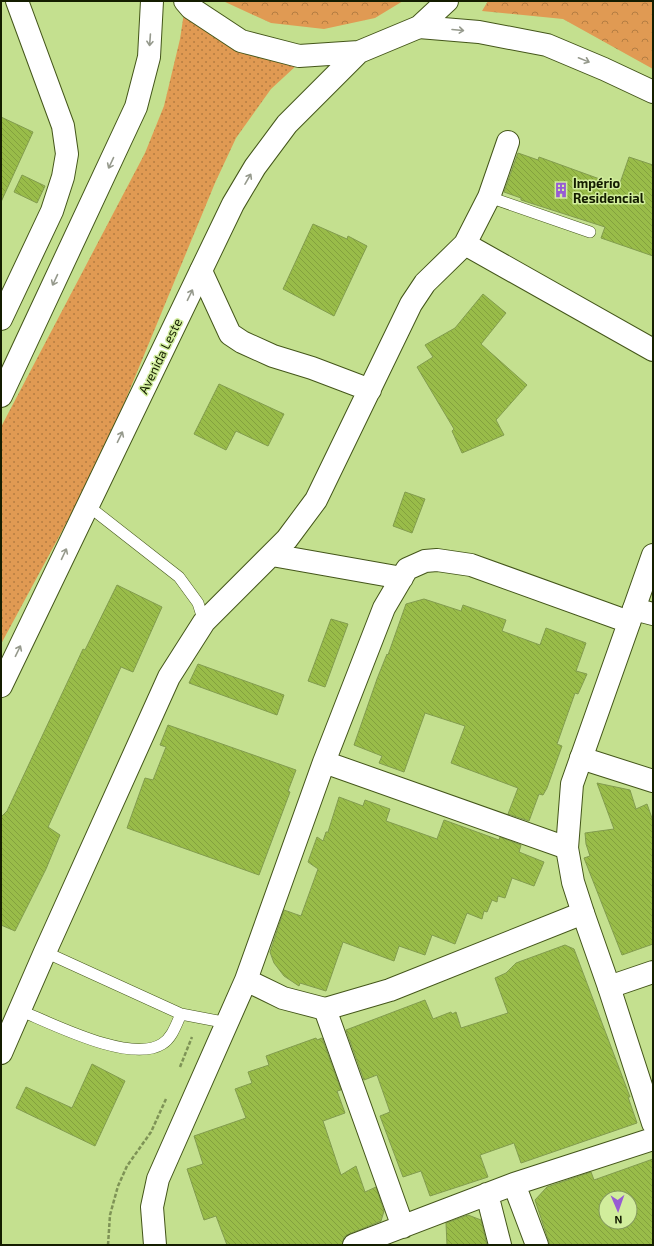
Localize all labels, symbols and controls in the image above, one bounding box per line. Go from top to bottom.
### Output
one-way arrow [451,27,464,34]
one-way arrow [147,33,154,46]
one-way arrow [577,57,589,65]
one-way arrow [107,156,114,168]
one-way arrow [244,173,252,185]
place label: Império Residencial [573,175,645,206]
building icon: Império Residencial [552,181,570,199]
one-way arrow [51,274,58,286]
one-way arrow [187,289,194,301]
street label: Avenida Leste [135,316,185,396]
one-way arrow [117,431,124,443]
one-way arrow [61,548,68,560]
one-way arrow [15,645,22,657]
north arrow [598,1190,638,1230]
text: N [614,1214,623,1227]

